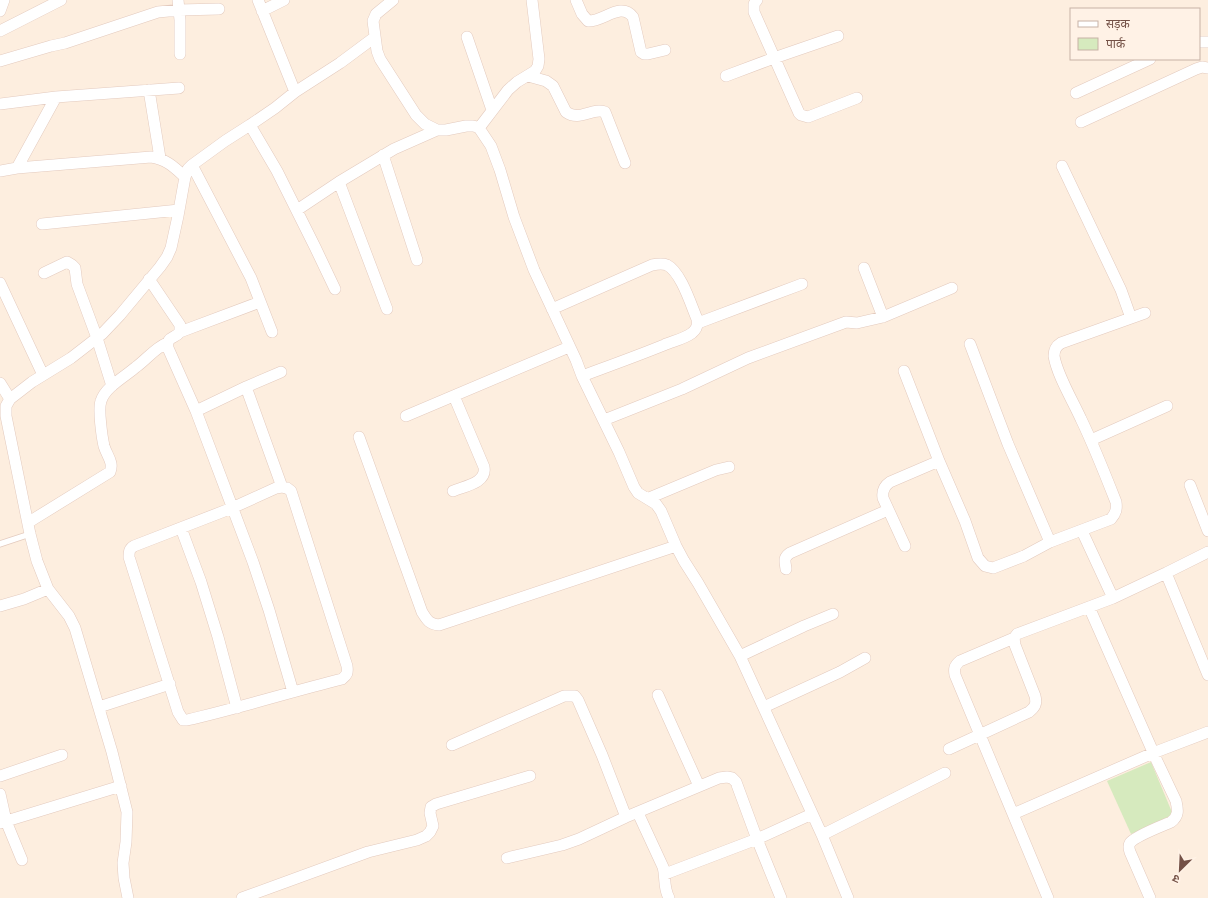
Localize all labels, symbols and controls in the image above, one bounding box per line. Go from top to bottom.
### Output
legend [1070,8,1200,60]
text: सड़क [1106,17,1131,31]
text: पार्क [1106,37,1126,50]
north arrow [1160,850,1200,890]
text: उ [1170,872,1181,886]

